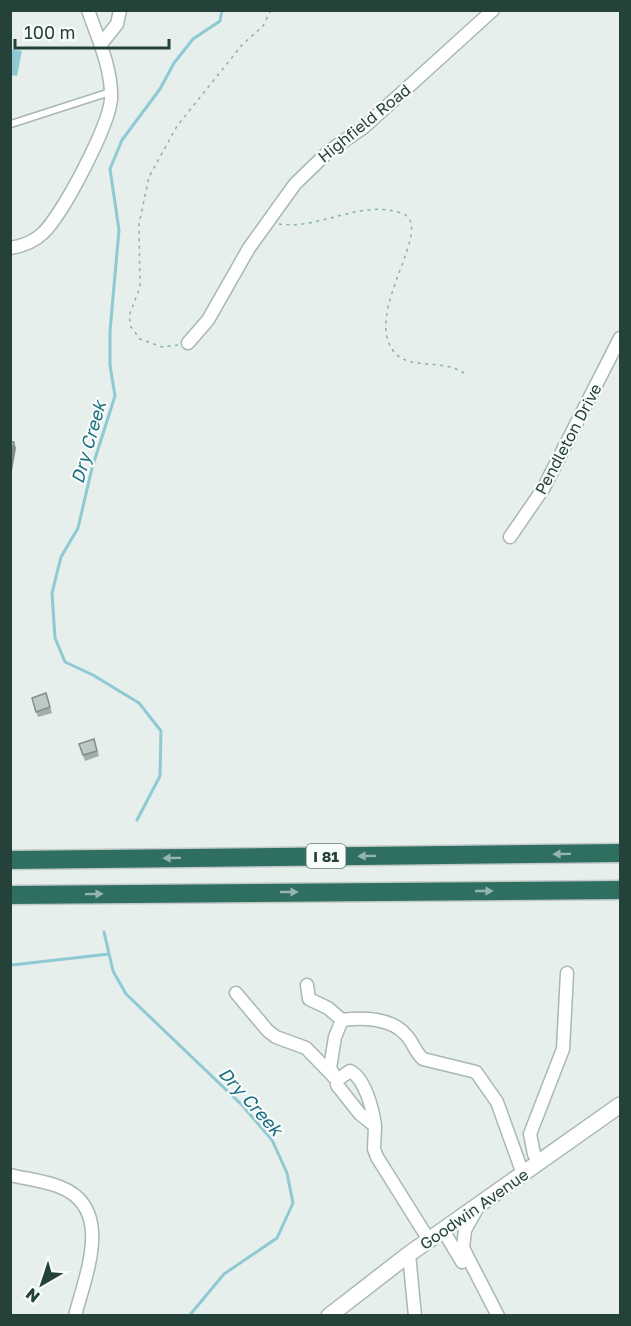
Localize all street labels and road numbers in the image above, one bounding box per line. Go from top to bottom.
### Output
street label: Highfield Road [314,79,414,167]
street label: Pendleton Drive [530,380,606,498]
road number: I 81 [306,844,346,868]
street label: Goodwin Avenue [416,1164,532,1254]

